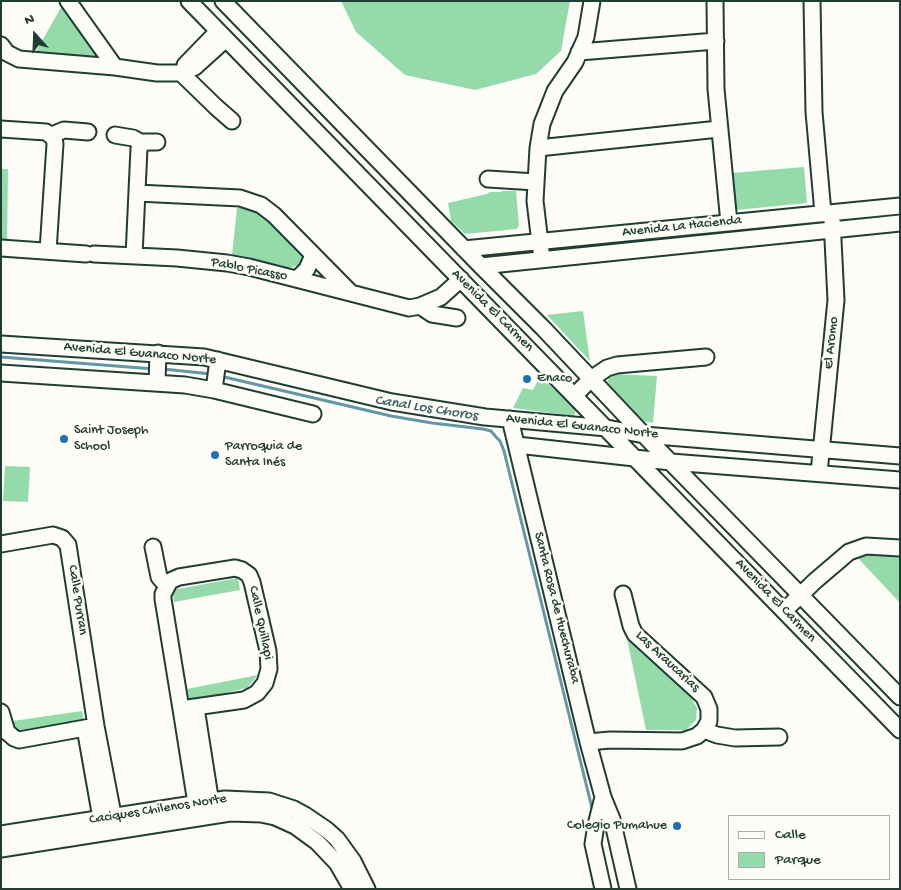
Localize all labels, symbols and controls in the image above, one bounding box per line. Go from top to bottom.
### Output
north arrow [10,10,60,60]
text: N [22,11,37,30]
street label: Avenida La Hacienda [621,212,743,242]
street label: Pablo Picasso [209,254,289,286]
street label: Avenida El Carmen [447,266,537,356]
street label: El Aromo [821,316,843,370]
street label: Avenida El Guanaco Norte [63,339,217,369]
place label: Enaco [537,371,572,387]
marker: Enaco [521,373,533,385]
water label: Canal Los Choros [373,392,479,426]
street label: Avenida El Guanaco Norte [505,411,659,443]
place label: Saint Joseph School [74,423,148,456]
marker: Saint Joseph School [58,433,70,445]
place label: Parroquia de Santa Inés [225,439,302,472]
marker: Parroquia de Santa Inés [209,449,221,461]
street label: Santa Rosa de Huechuraba [529,530,583,686]
street label: Avenida El Carmen [731,556,819,646]
street label: Calle Purran [63,564,91,636]
street label: Calle Quillapi [244,585,276,661]
street label: Las Araucarias [631,628,703,696]
street label: Caciques Chilenos Norte [88,791,228,829]
legend [728,815,891,880]
place label: Colegio Pumahue [567,818,667,834]
marker: Colegio Pumahue [671,820,683,832]
text: Calle [775,826,806,844]
text: Parque [775,851,821,869]

